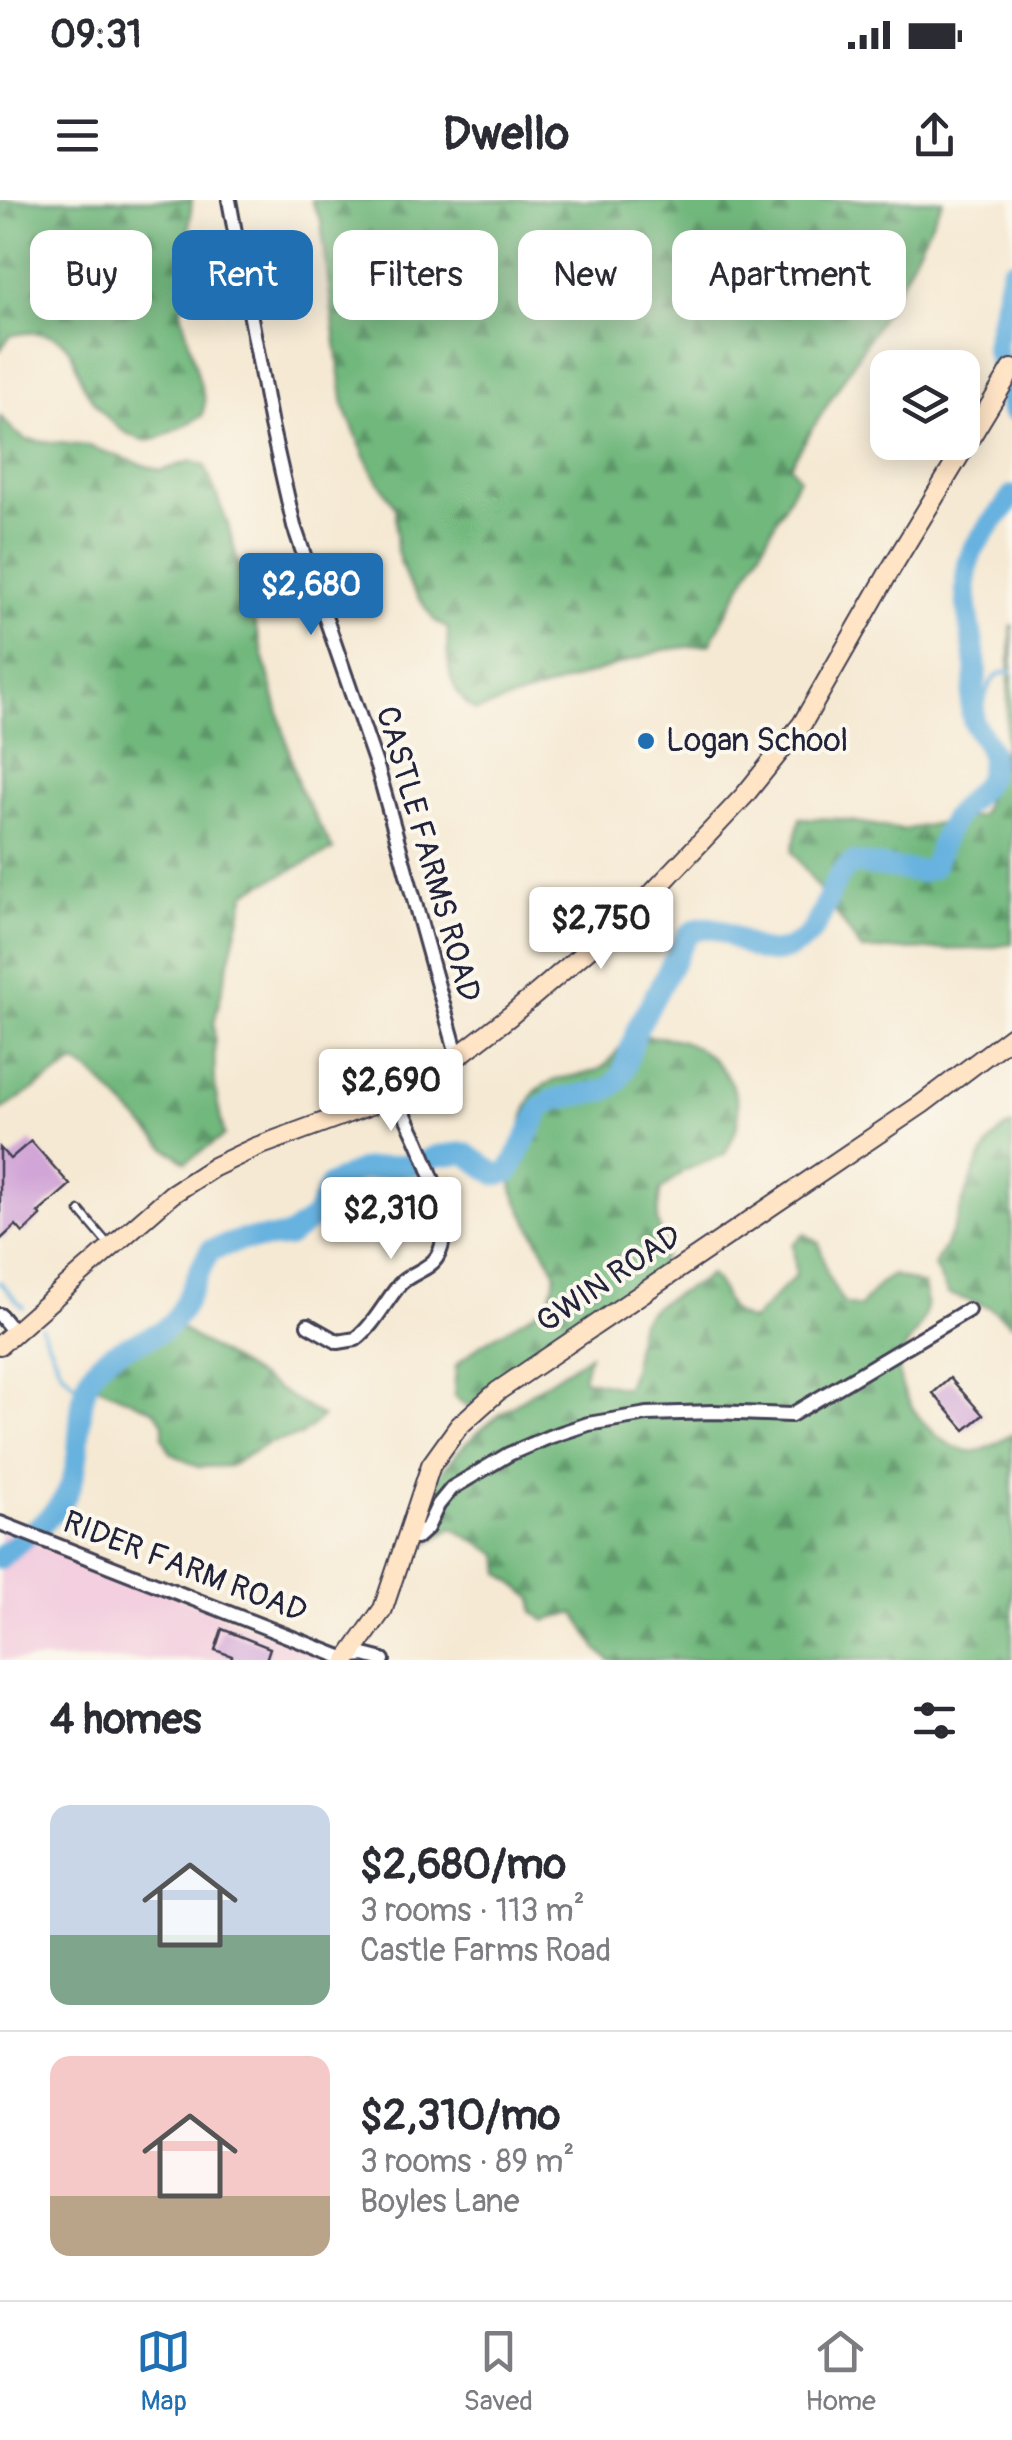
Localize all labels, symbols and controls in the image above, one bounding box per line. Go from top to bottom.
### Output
text: 09:31 [50,11,142,59]
text: Dwello [443,107,569,163]
icon: menu [50,108,105,163]
icon: share [907,108,962,163]
chip: Buy [30,230,152,320]
chip: Rent [172,230,313,320]
chip: Filters [333,230,498,320]
chip: New [518,230,652,320]
chip: Apartment [672,230,906,320]
map controls [870,350,980,460]
button: layers [870,350,980,460]
pin: $2,680 [230,553,392,638]
text: $2,680 [261,565,361,605]
street label: CASTLE FARMS ROAD [367,702,489,1006]
place label: Logan School [666,721,848,761]
marker: Logan School [635,730,657,752]
pin: $2,750 [520,887,682,972]
text: $2,750 [551,899,651,939]
pin: $2,690 [310,1049,472,1134]
text: $2,690 [341,1061,441,1101]
pin: $2,310 [310,1177,472,1262]
text: $2,310 [343,1189,439,1229]
street label: GWIN ROAD [529,1216,689,1342]
street label: RIDER FARM ROAD [57,1502,313,1632]
icon: filters [907,1693,962,1748]
text: 4 homes [50,1694,201,1746]
text: $2,680/mo [360,1839,566,1891]
icon: home [130,1845,250,1965]
text: 3 rooms · 113 m² [360,1891,585,1931]
text: Castle Farms Road [360,1931,611,1971]
text: $2,310/mo [360,2090,560,2142]
icon: home [130,2096,250,2216]
text: 3 rooms · 89 m² [360,2142,574,2182]
text: Boyles Lane [360,2182,519,2222]
tab: Map [136,2324,191,2419]
tab: Saved [463,2324,533,2419]
tab: Home [805,2324,876,2419]

